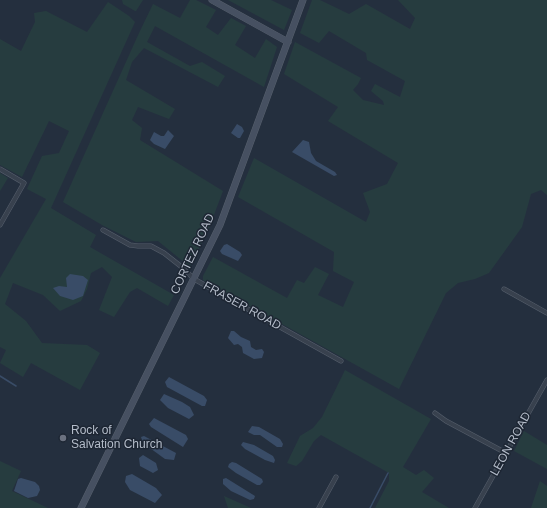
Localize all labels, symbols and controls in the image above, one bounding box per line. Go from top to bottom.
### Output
street label: CORTEZ ROAD [168,211,218,297]
street label: FRASER ROAD [201,279,283,333]
street label: LEON ROAD [488,410,534,478]
place label: Rock of Salvation Church [71,424,162,452]
marker: Rock of Salvation Church [58,433,68,443]

